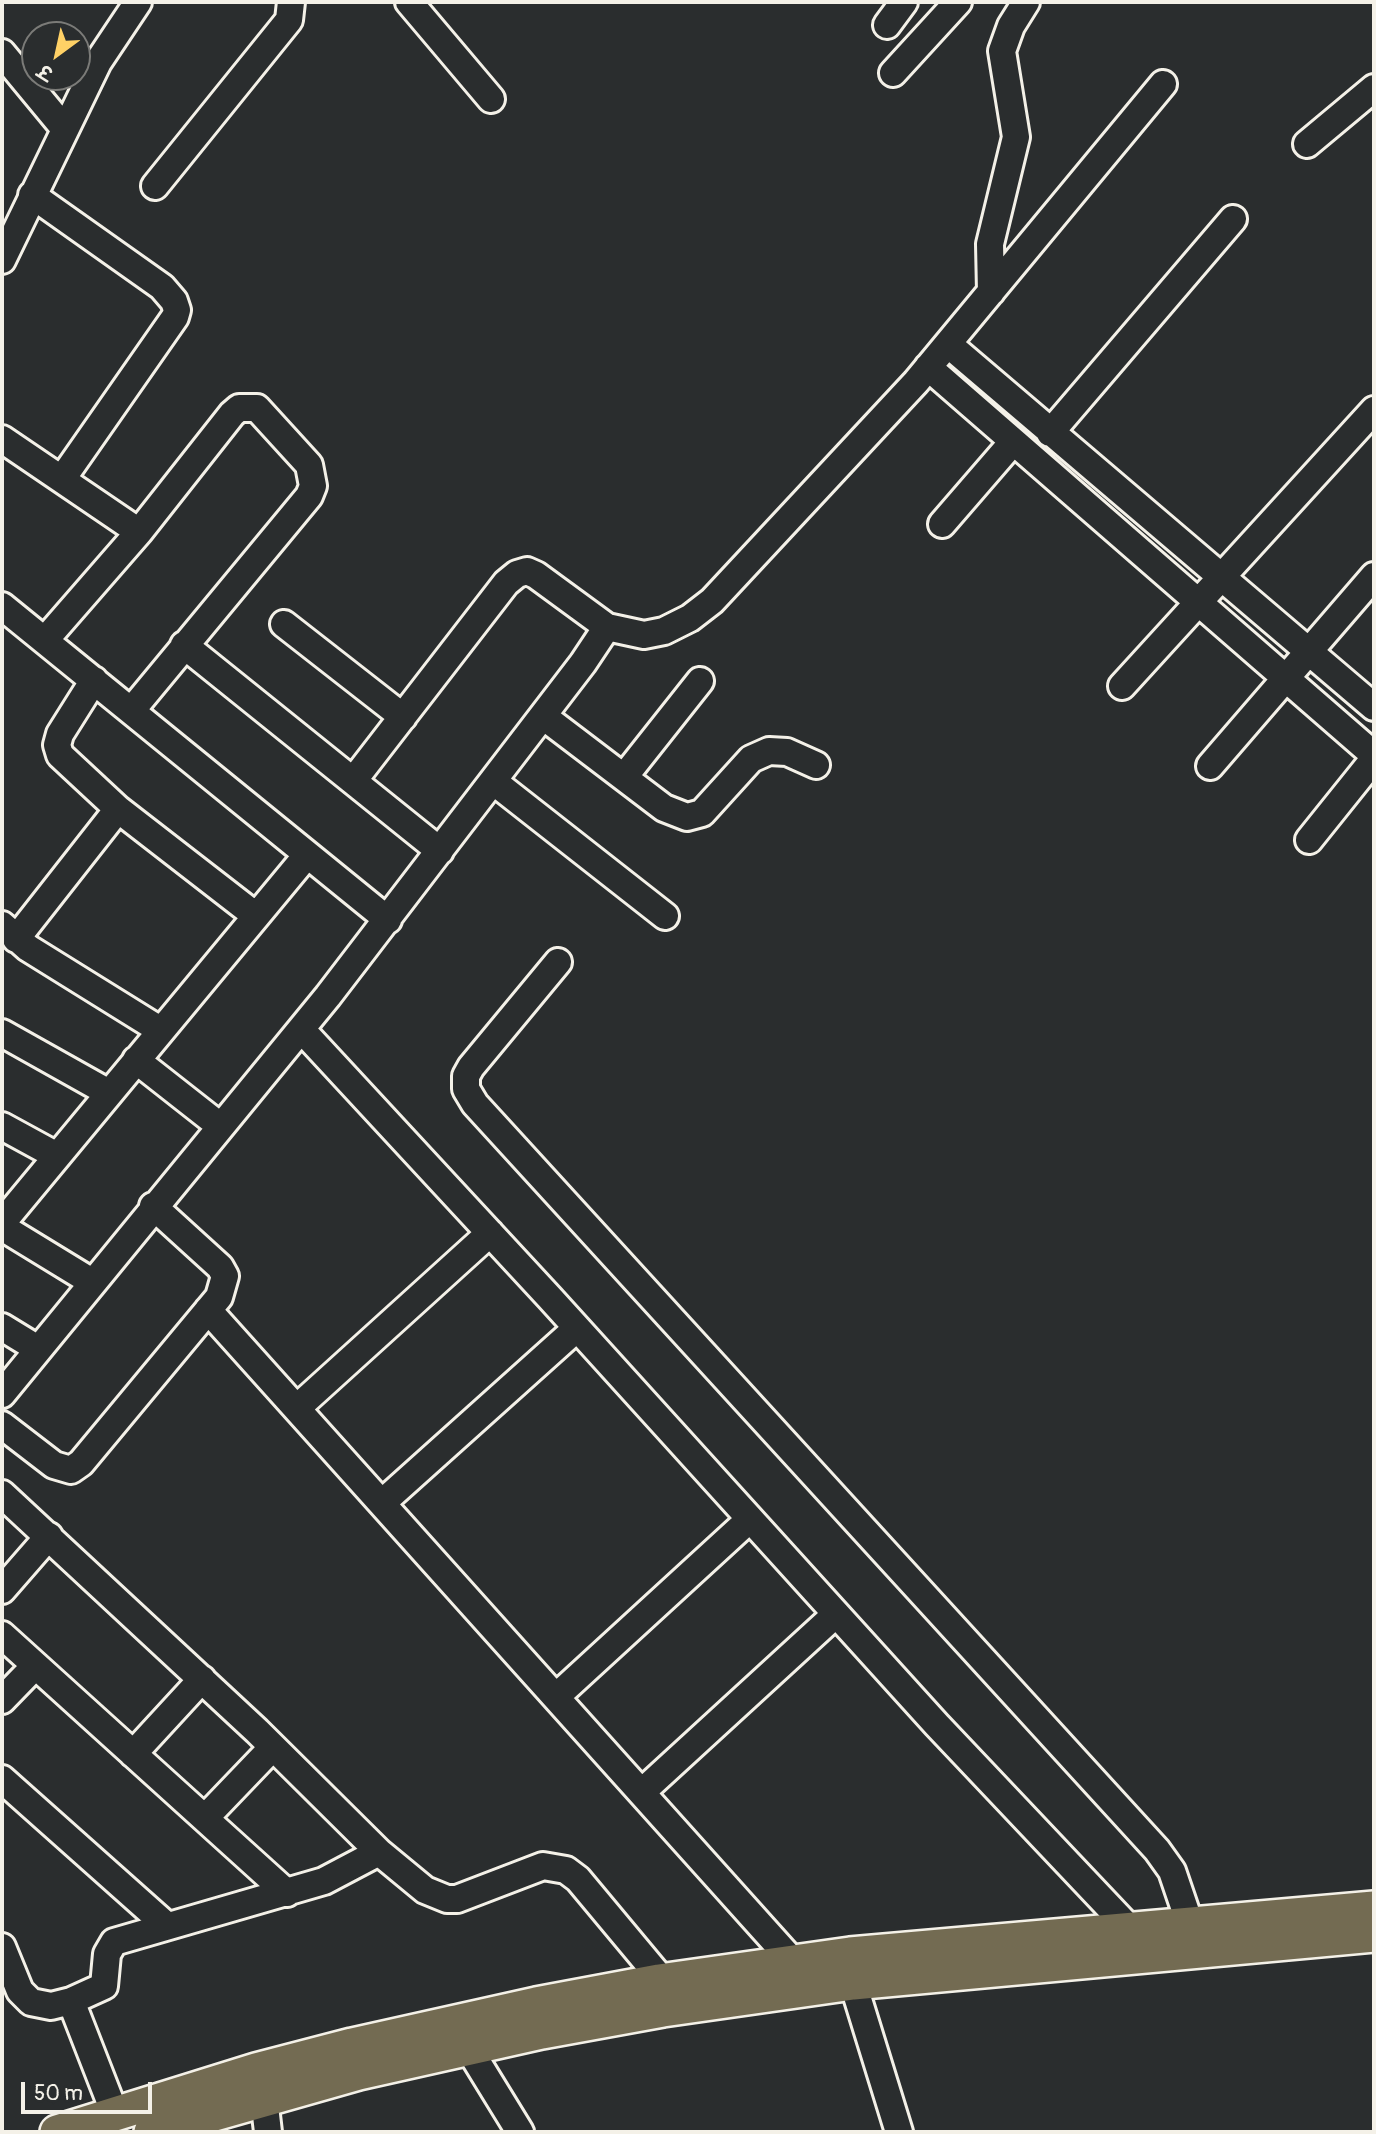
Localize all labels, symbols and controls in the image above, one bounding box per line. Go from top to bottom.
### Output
north arrow [21,21,91,91]
text: उ [34,58,57,85]
scale bar [24,2068,156,2112]
text: 50 m [34,2080,83,2107]

